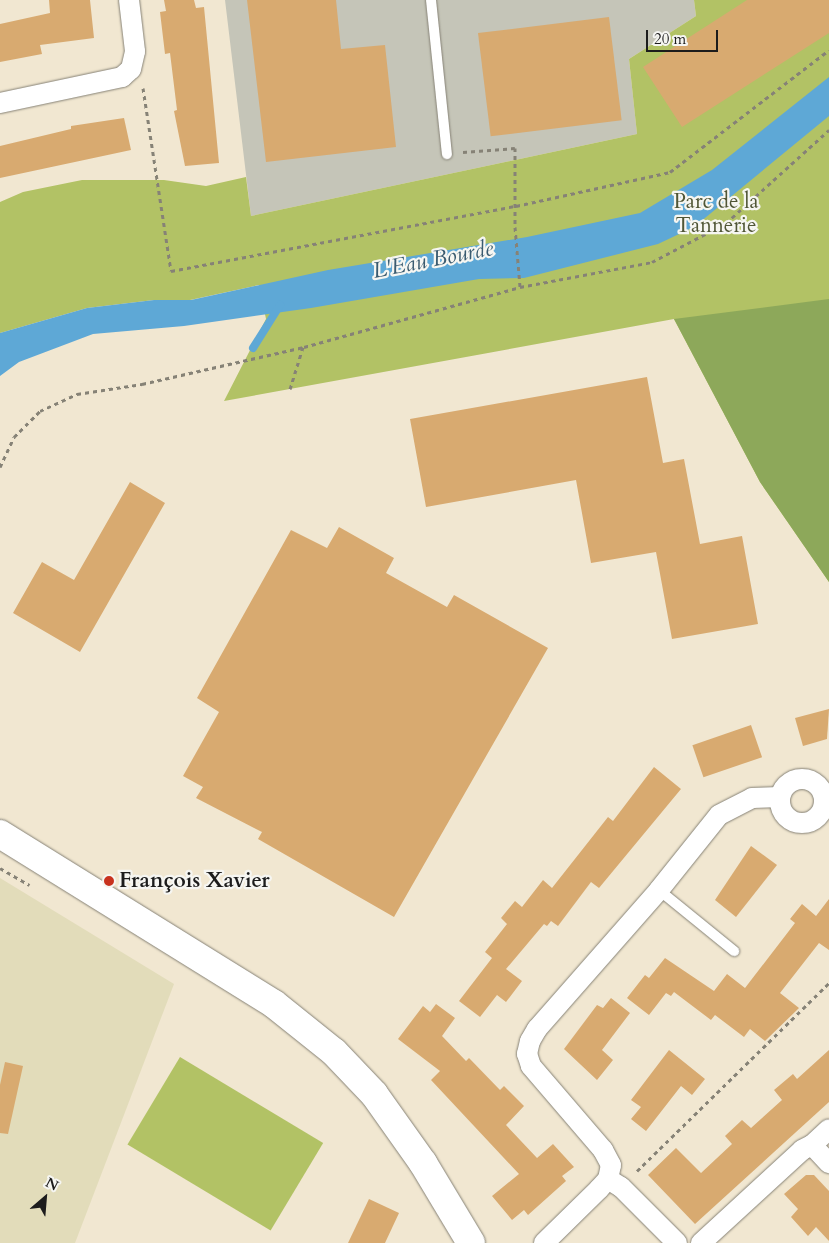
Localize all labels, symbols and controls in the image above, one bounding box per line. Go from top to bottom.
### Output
scale bar [649,20,722,52]
text: 20 m [654,29,686,49]
park label: Parc de la Tannerie [673,189,759,239]
water label: L'Eau Bourde [370,235,496,285]
place label: François Xavier [119,868,270,894]
marker: François Xavier [103,875,115,887]
north arrow [20,1173,70,1223]
text: N [42,1173,62,1195]

